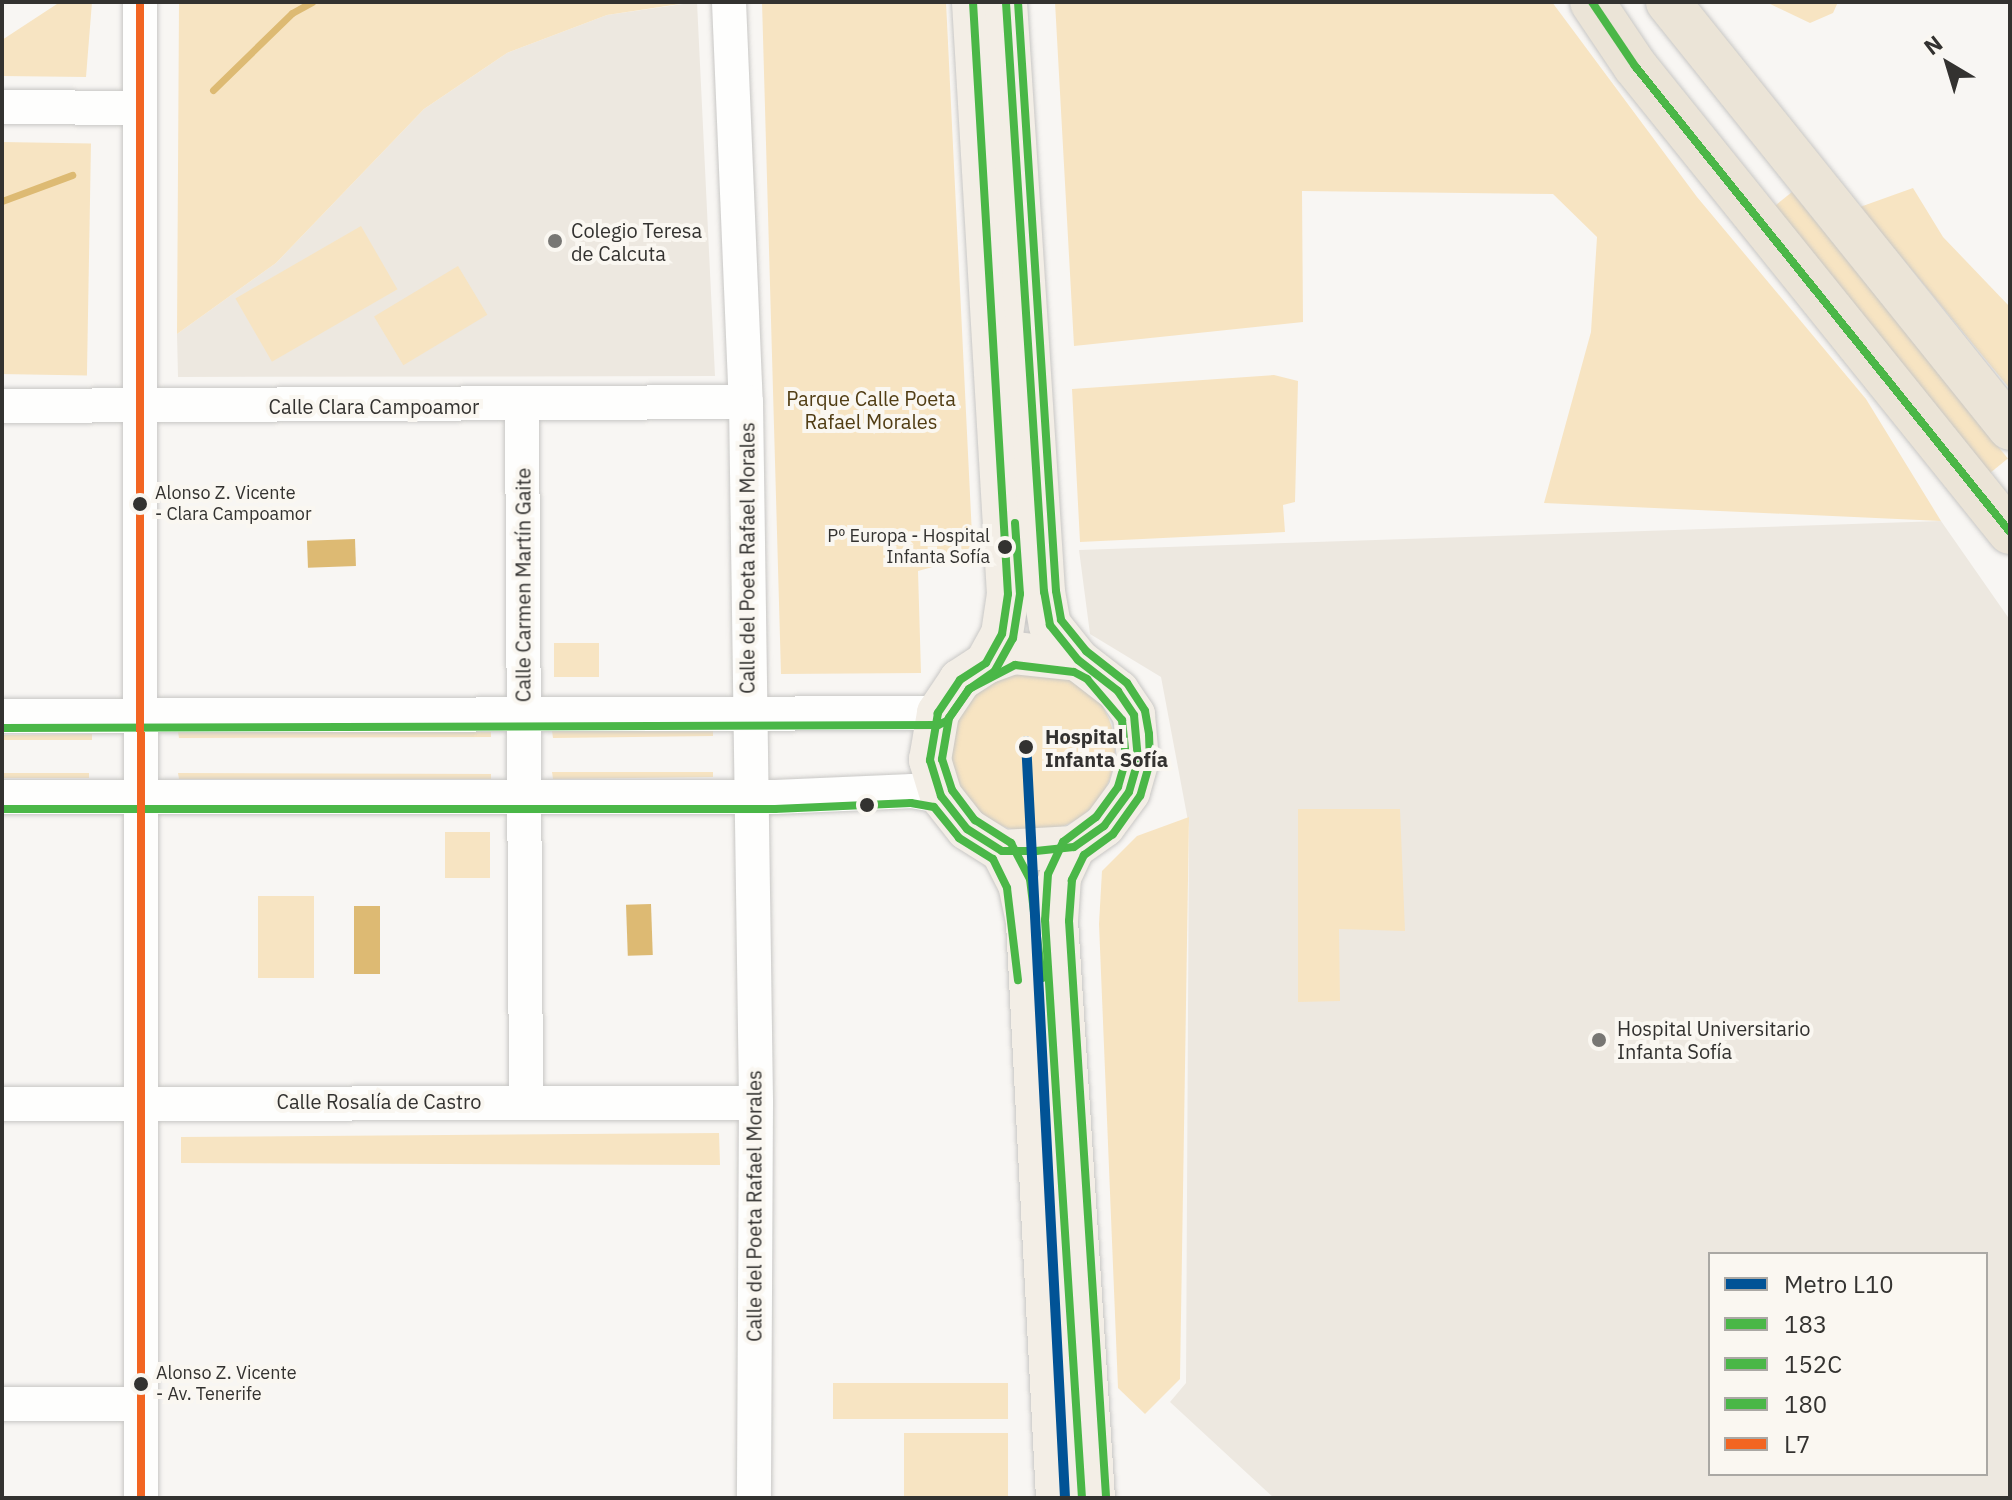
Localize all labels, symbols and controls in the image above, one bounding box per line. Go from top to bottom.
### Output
north arrow [1908,24,1988,104]
text: N [1918,28,1948,61]
place label: Colegio Teresa de Calcuta [571,218,702,265]
marker: Colegio Teresa de Calcuta [546,232,564,250]
park label: Parque Calle Poeta Rafael Morales [786,387,956,434]
street label: Calle Clara Campoamor [269,394,479,418]
street label: Calle del Poeta Rafael Morales [735,422,759,694]
street label: Calle Carmen Martín Gaite [511,468,535,702]
place label: Alonso Z. Vicente - Clara Campoamor [155,483,312,526]
marker: Alonso Z. Vicente - Clara Campoamor [132,496,148,512]
place label: Pº Europa - Hospital Infanta Sofía [827,526,990,568]
marker: Pº Europa - Hospital Infanta Sofía [997,539,1013,555]
place label: Hospital Infanta Sofía [1045,724,1168,771]
marker: Hospital Infanta Sofía [1014,735,1038,759]
unlabelled marker [859,797,875,813]
place label: Hospital Universitario Infanta Sofía [1617,1016,1810,1063]
marker: Hospital Universitario Infanta Sofía [1588,1029,1610,1051]
street label: Calle del Poeta Rafael Morales [742,1070,766,1342]
street label: Calle Rosalía de Castro [277,1089,481,1113]
legend [1708,1252,1988,1476]
text: Metro L10 [1784,1268,1894,1300]
text: 183 [1784,1308,1827,1340]
text: 152C [1784,1348,1842,1380]
place label: Alonso Z. Vicente - Av. Tenerife [156,1363,297,1406]
marker: Alonso Z. Vicente - Av. Tenerife [133,1376,149,1392]
text: 180 [1784,1388,1827,1420]
text: L7 [1784,1428,1810,1460]

